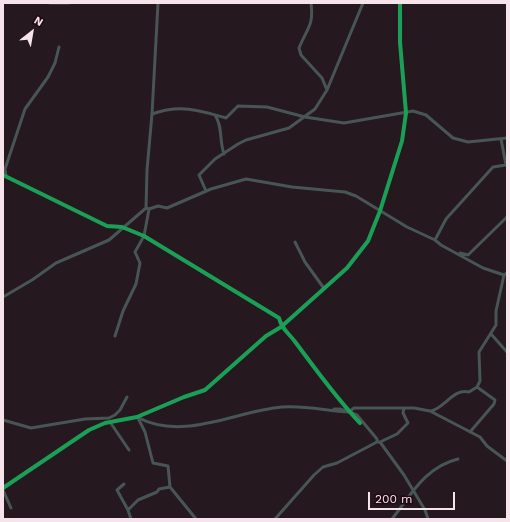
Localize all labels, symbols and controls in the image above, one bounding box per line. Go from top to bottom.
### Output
north arrow [12,12,52,52]
text: N [32,14,45,29]
scale bar [370,484,457,510]
text: 200 m [375,492,412,506]

